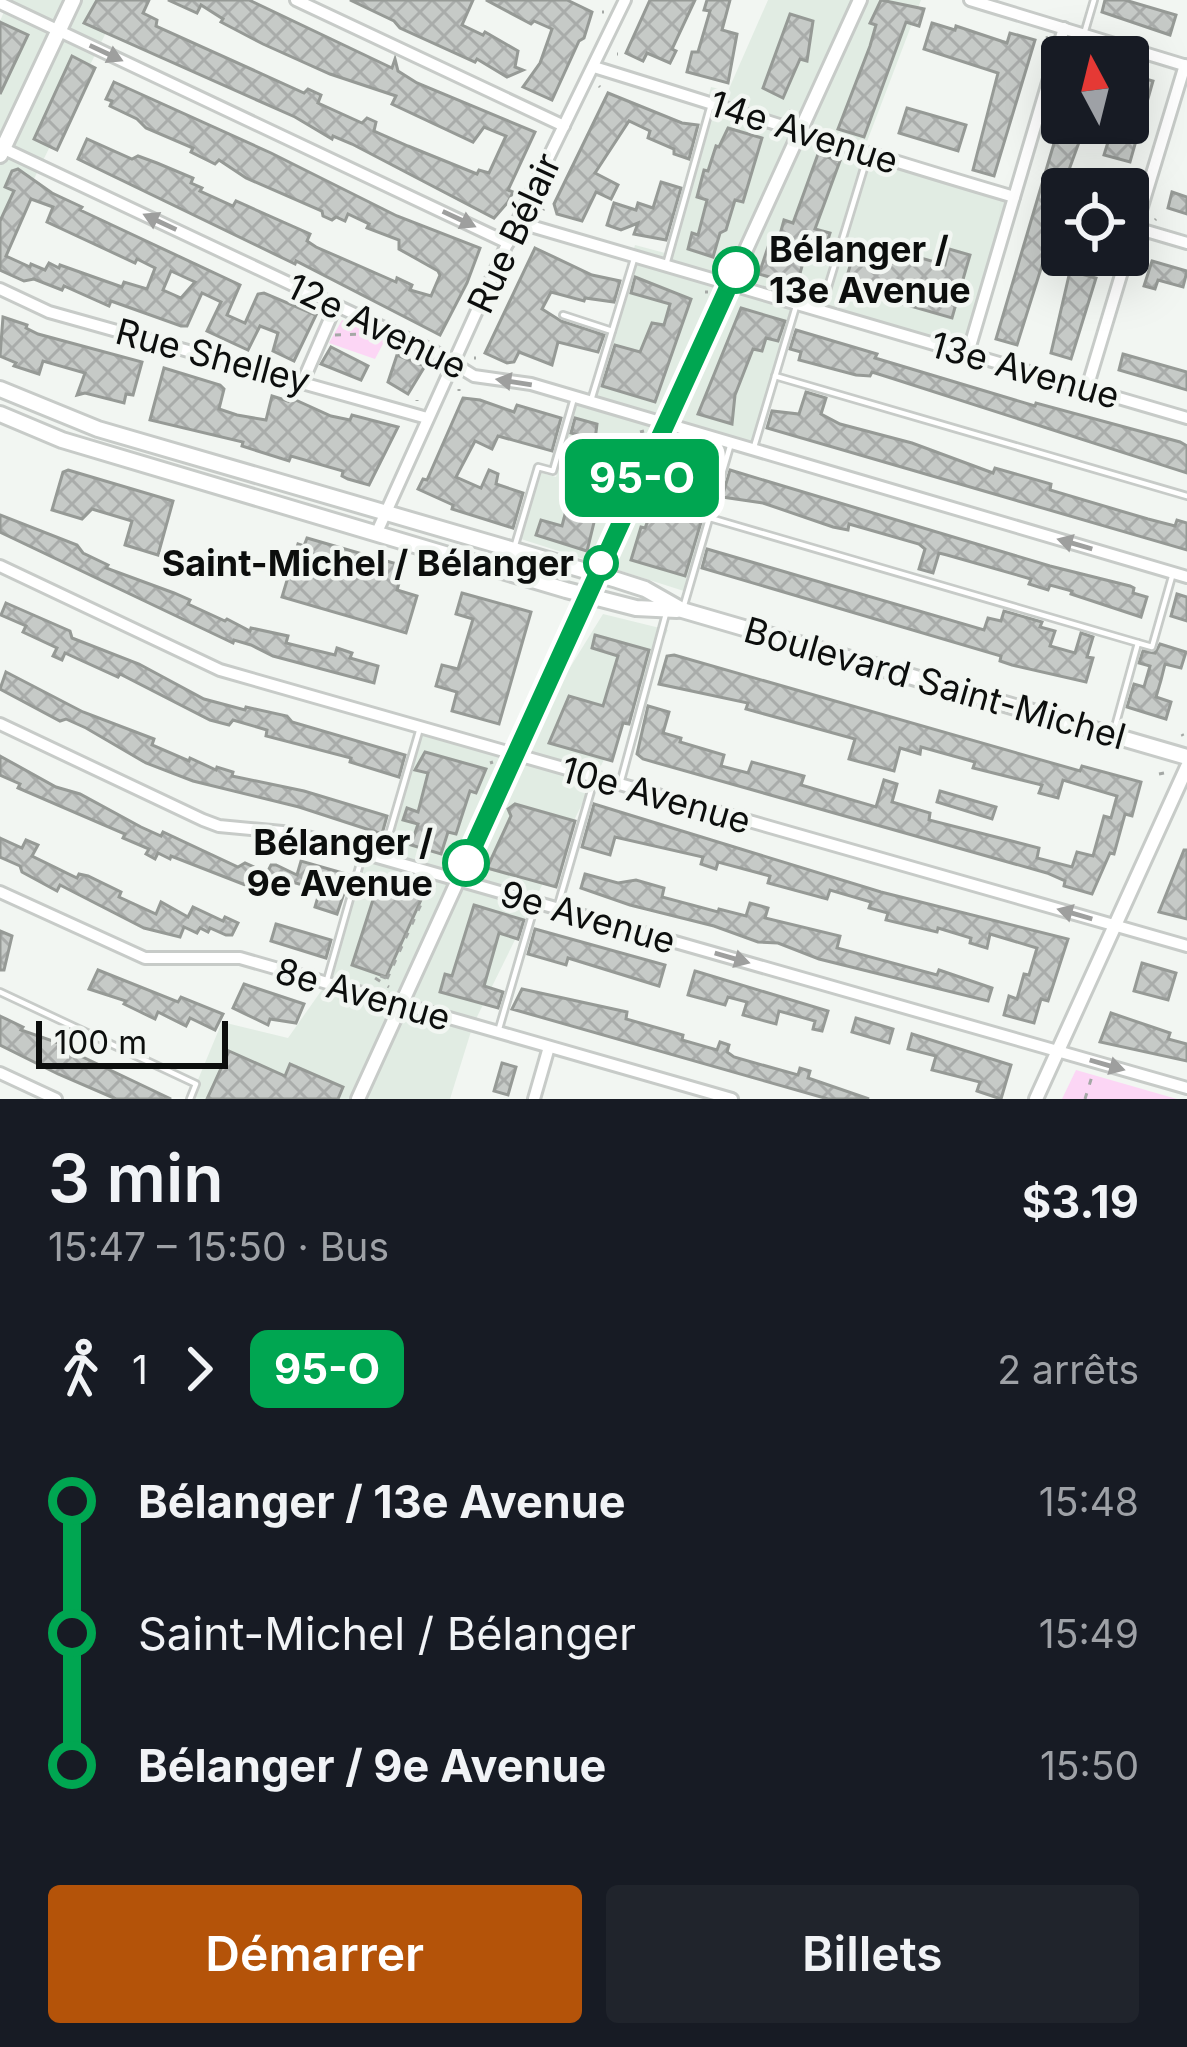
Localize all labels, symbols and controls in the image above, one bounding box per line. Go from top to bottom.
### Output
north arrow [1041,36,1149,144]
map controls [1041,36,1149,276]
one-way arrow [89,43,124,63]
street label: 14e Avenue [704,81,904,183]
street label: Rue Bélair [458,146,570,320]
button: locate [1041,168,1149,276]
one-way arrow [442,209,477,229]
one-way arrow [143,212,178,232]
place label: Bélanger / 13e Avenue [769,227,971,312]
marker: Bélanger / 13e Avenue [714,248,758,292]
street label: 12e Avenue [280,264,474,388]
street label: Rue Shelley [111,309,315,403]
street label: 13e Avenue [925,322,1125,418]
one-way arrow [495,372,532,391]
line badge: 95-O [558,439,726,517]
text: 95-O [589,452,695,503]
one-way arrow [1056,534,1093,552]
place label: Saint-Michel / Bélanger [162,541,574,585]
marker: Saint-Michel / Bélanger [585,547,617,579]
street label: Boulevard Saint-Michel [739,607,1131,759]
street label: 10e Avenue [556,747,756,843]
place label: Bélanger / 9e Avenue [247,820,433,905]
marker: Bélanger / 9e Avenue [444,841,488,885]
street label: 9e Avenue [495,871,681,963]
one-way arrow [1056,904,1092,922]
street label: 8e Avenue [270,948,456,1040]
one-way arrow [715,950,751,968]
scale bar [36,1015,228,1068]
text: 100 m [54,1022,147,1062]
one-way arrow [1089,1057,1126,1075]
text: 3 min [48,1138,224,1218]
text: $3.19 [1022,1174,1139,1229]
text: 15:47 – 15:50 · Bus [48,1223,389,1270]
icon: walk [48,1336,114,1402]
icon: forward [166,1336,232,1402]
text: 95-O [274,1343,380,1394]
text: 1 [132,1346,148,1393]
text: 2 arrêts [997,1346,1139,1393]
text: Bélanger / 13e Avenue [138,1474,626,1529]
text: 15:48 [1039,1478,1139,1525]
text: Saint-Michel / Bélanger [138,1606,636,1661]
text: 15:49 [1039,1610,1139,1657]
text: Bélanger / 9e Avenue [138,1738,606,1793]
text: 15:50 [1040,1742,1139,1789]
button: Démarrer [48,1885,582,2023]
button: Billets [606,1885,1139,2023]

